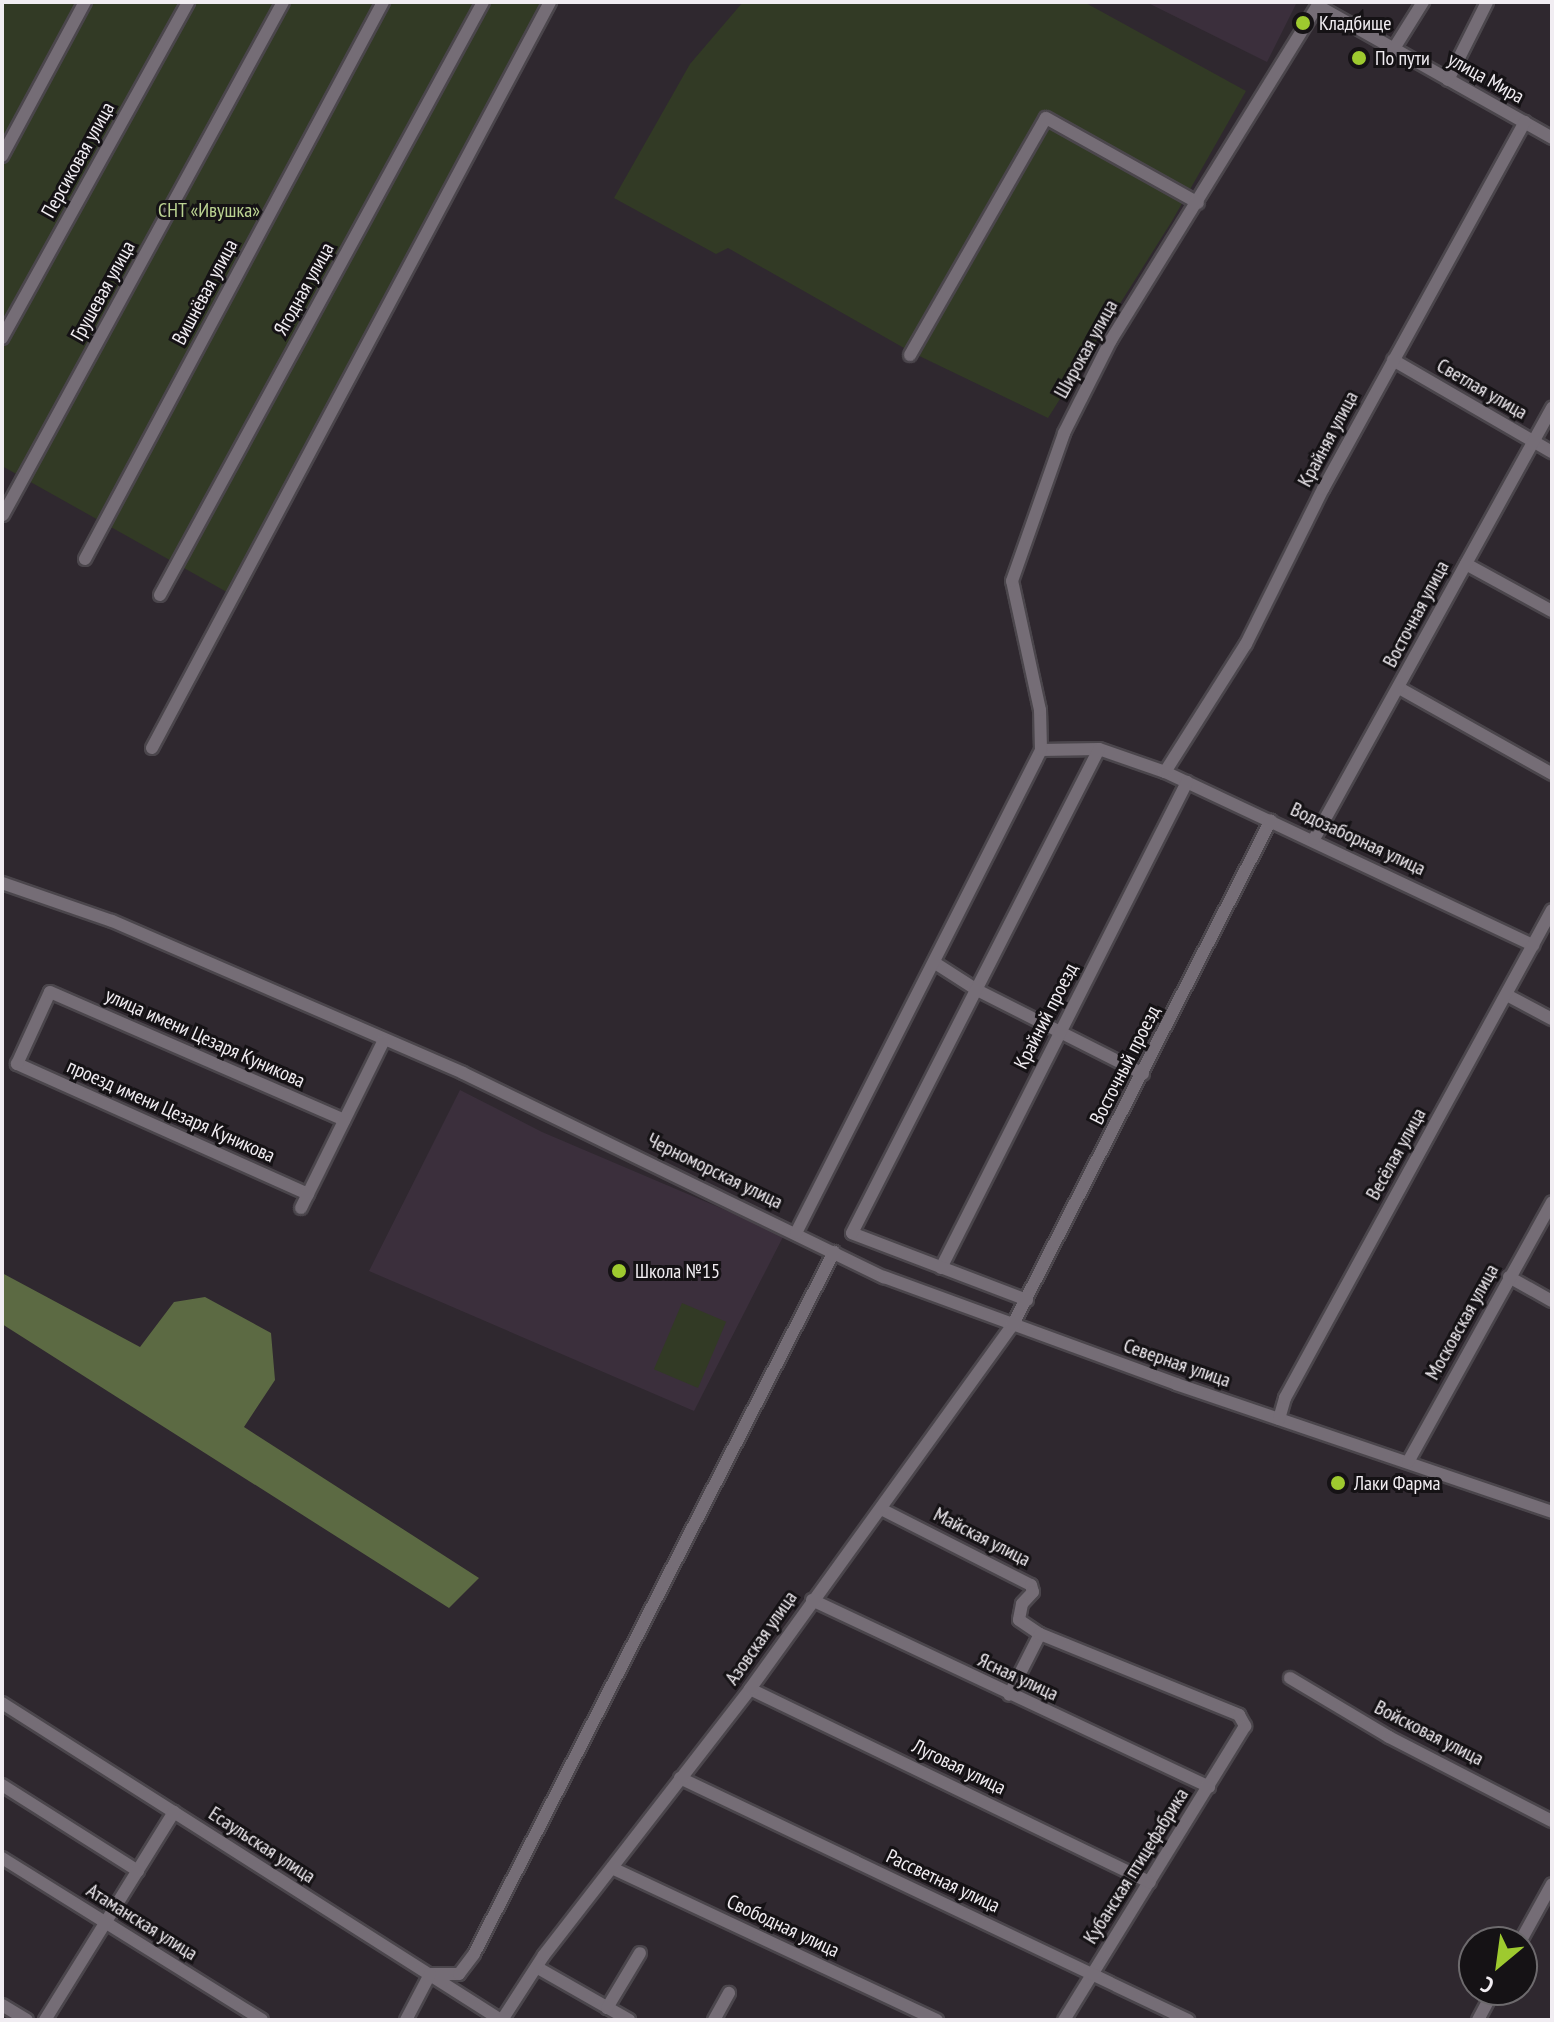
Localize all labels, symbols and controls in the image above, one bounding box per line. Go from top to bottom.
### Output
place label: Кладбище [1319,11,1391,35]
marker: Кладбище [1294,14,1312,32]
place label: По пути [1375,46,1430,70]
street label: улица Мира [1444,47,1528,109]
marker: По пути [1350,49,1368,67]
street label: Персиковая улица [36,98,120,222]
park label: СНТ «Ивушка» [158,198,260,222]
street label: Вишнёвая улица [167,235,243,349]
street label: Грушевая улица [66,237,140,345]
street label: Ягодная улица [269,239,339,339]
street label: Широкая улица [1049,296,1123,402]
street label: Светлая улица [1432,353,1532,425]
street label: Крайняя улица [1293,387,1363,491]
street label: Восточная улица [1378,557,1454,671]
street label: Водозаборная улица [1287,797,1429,881]
street label: Крайний проезд [1009,959,1083,1073]
street label: улица имени Цезаря Куникова [101,983,309,1093]
street label: Восточный проезд [1085,1002,1165,1128]
street label: проезд имени Цезаря Куникова [63,1054,279,1168]
street label: Весёлая улица [1361,1104,1431,1204]
street label: Черноморская улица [643,1128,787,1214]
place label: Школа №15 [635,1259,720,1283]
street label: Московская улица [1420,1260,1504,1384]
marker: Школа №15 [610,1262,628,1280]
street label: Северная улица [1120,1333,1234,1393]
place label: Лаки Фарма [1354,1471,1441,1495]
marker: Лаки Фарма [1329,1474,1347,1492]
street label: Майская улица [930,1502,1034,1572]
street label: Азовская улица [720,1586,802,1690]
street label: Ясная улица [974,1648,1062,1706]
street label: Войсковая улица [1370,1695,1488,1771]
street label: Луговая улица [908,1734,1010,1800]
street label: Кубанская птицефабрика [1078,1784,1194,1948]
street label: Есаульская улица [204,1802,320,1888]
street label: Рассветная улица [882,1844,1004,1918]
street label: Атаманская улица [82,1878,202,1966]
street label: Свободная улица [723,1889,843,1963]
north arrow [1458,1926,1538,2006]
text: С [1476,1971,1499,2000]

